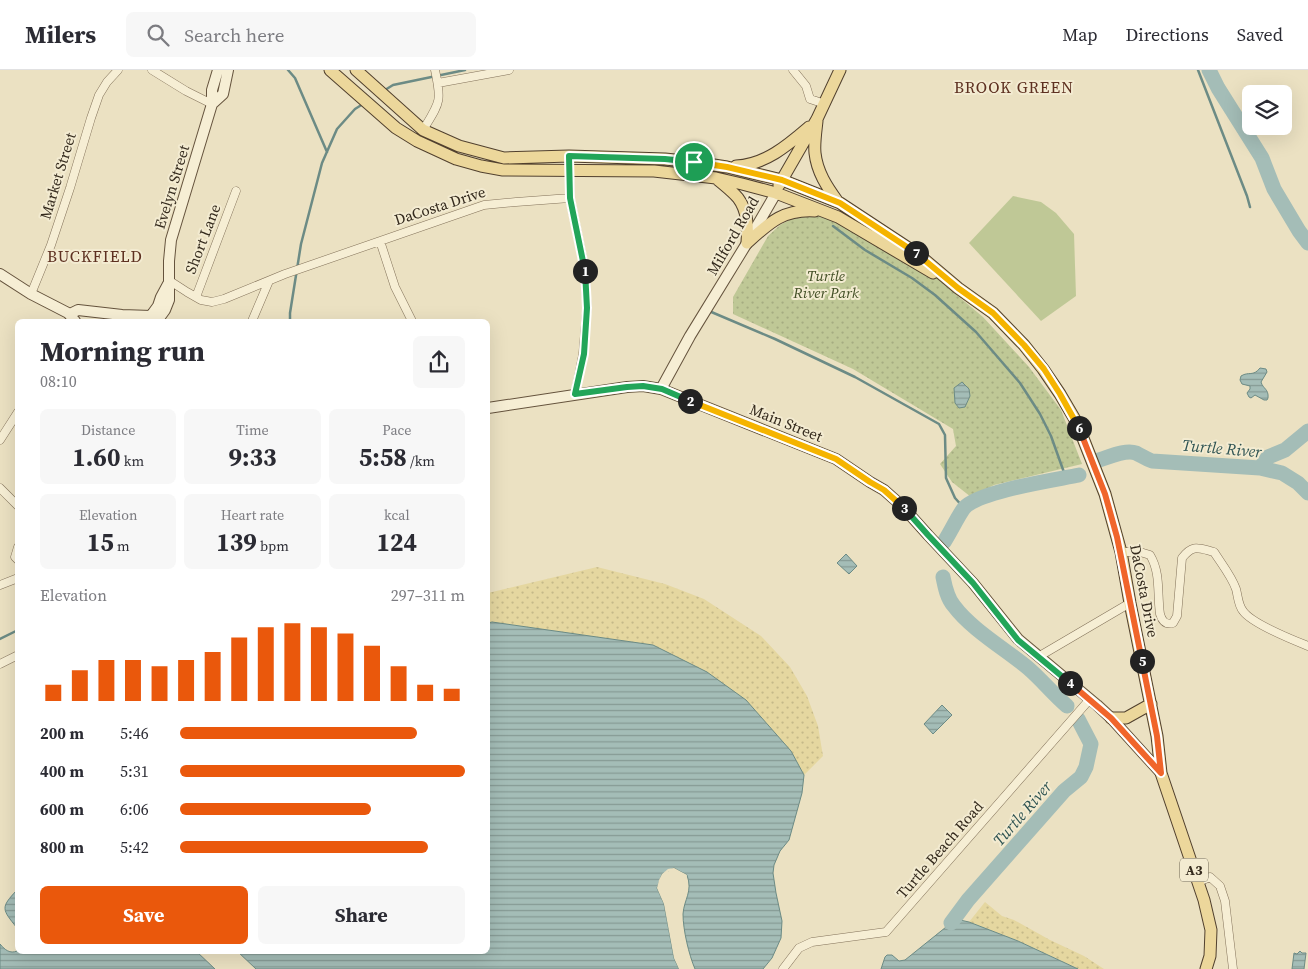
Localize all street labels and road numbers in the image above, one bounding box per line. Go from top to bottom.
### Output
street label: Market Street [34,130,81,222]
street label: Evelyn Street [149,142,194,231]
street label: DaCosta Drive [392,181,488,230]
street label: Milford Road [701,192,764,279]
street label: Short Lane [180,201,226,277]
street label: Main Street [747,398,826,447]
street label: DaCosta Drive [1125,543,1164,640]
street label: Turtle Beach Road [891,796,988,903]
road number: A3 [1180,858,1208,882]

